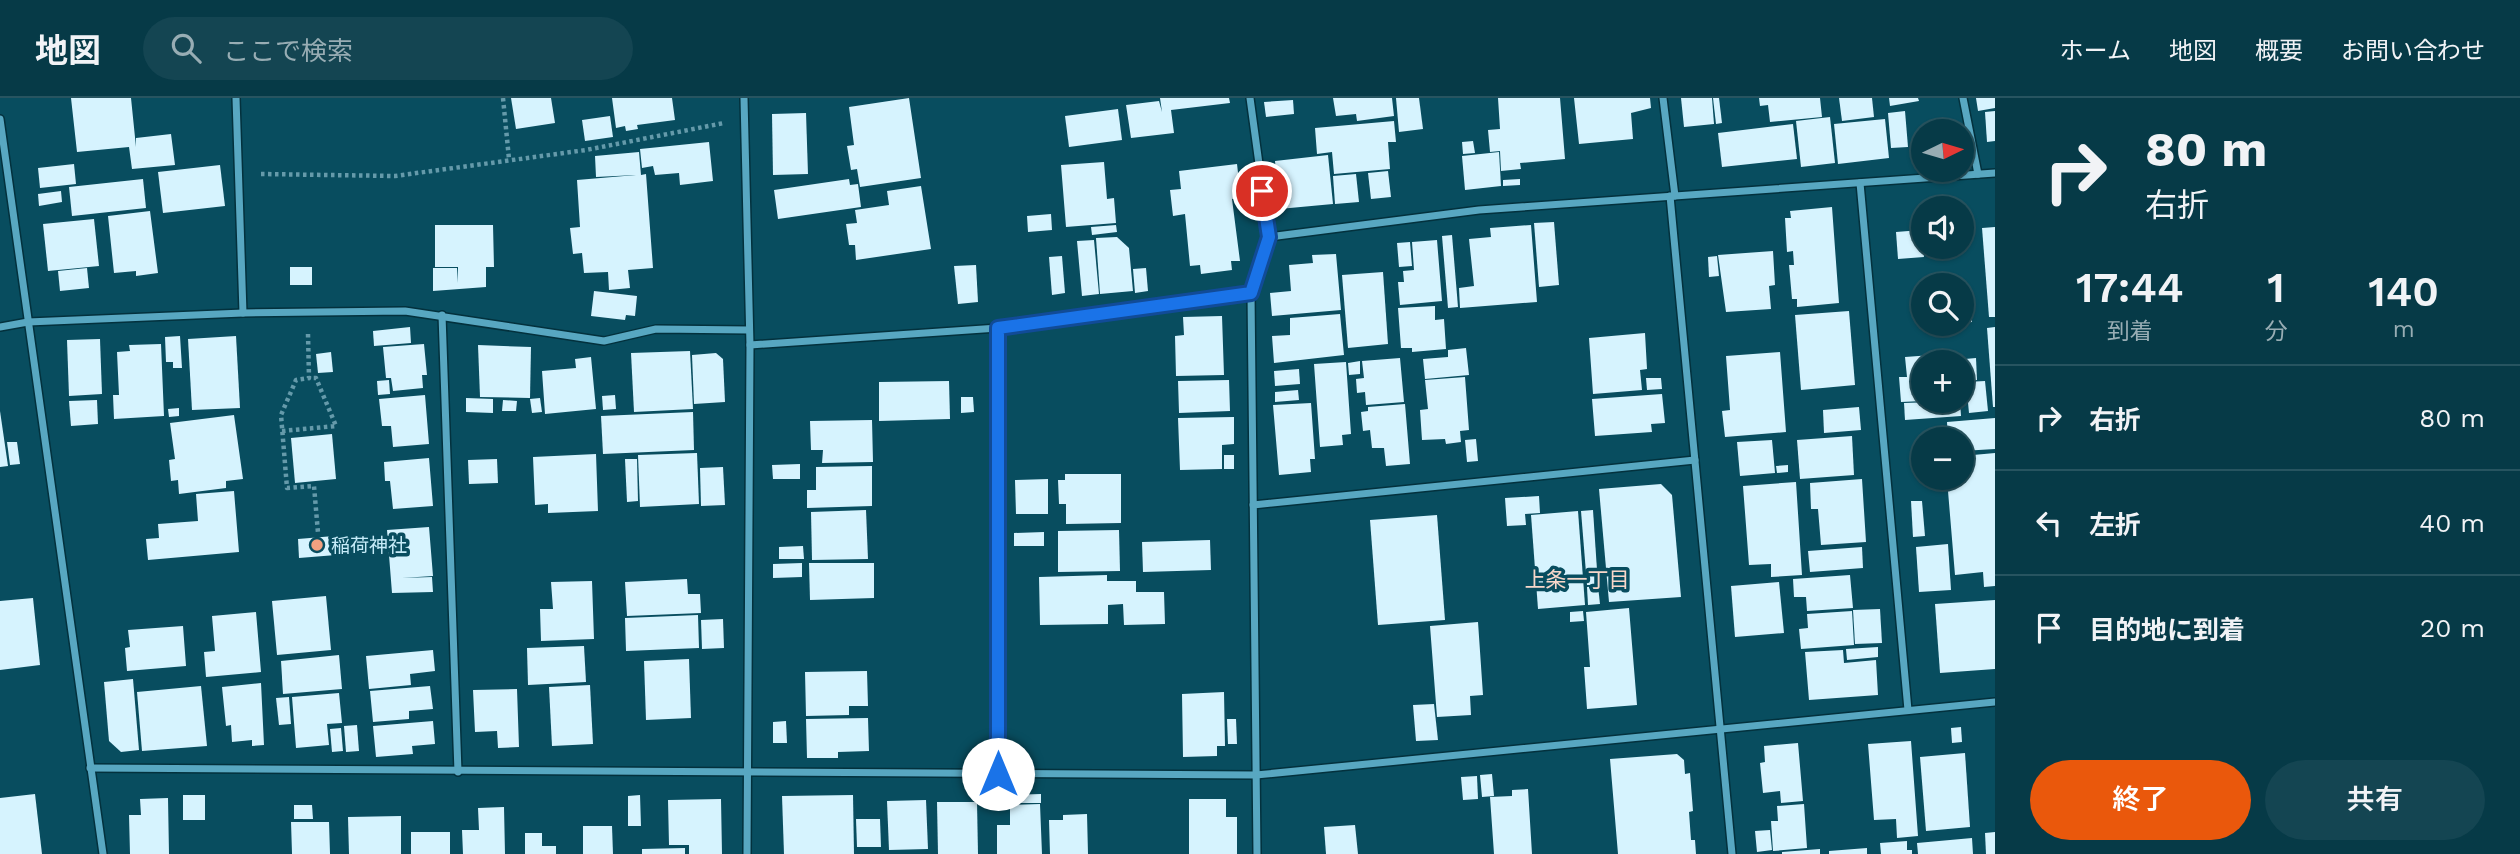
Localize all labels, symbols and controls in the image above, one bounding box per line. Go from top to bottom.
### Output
search box [143,17,633,80]
icon: search [167,29,205,67]
text: 地図 [35,31,101,70]
text: ここで検索 [223,36,353,66]
text: ホーム [2060,37,2131,65]
text: 地図 [2169,37,2217,65]
text: 概要 [2255,37,2303,65]
text: お問い合わせ [2341,37,2485,65]
north arrow [1911,119,1974,182]
map controls [1911,119,1974,490]
text: 80 m [2145,120,2267,178]
icon: right [2030,126,2121,217]
pin [1232,161,1292,221]
icon: arrive [1243,172,1281,210]
text: 右折 [2145,186,2209,224]
button: sound [1911,196,1974,259]
text: 17:44 [2076,263,2184,312]
text: 1 [2267,263,2285,312]
text: 140 [2368,267,2439,316]
button: search [1911,273,1974,336]
text: m [2393,316,2415,343]
text: 到着 [2107,318,2153,345]
text: 分 [2264,318,2287,345]
button: + [1911,350,1974,413]
icon: right [2030,399,2068,437]
text: 80 m [2419,403,2485,433]
text: 右折 [2089,405,2141,435]
button: − [1911,427,1974,490]
icon: left [2030,504,2068,542]
text: 40 m [2419,508,2485,538]
text: 左折 [2089,510,2141,540]
place label: 稲荷神社 [331,534,407,557]
marker: 稲荷神社 [309,537,325,553]
district label: 上条一丁目 [1525,567,1630,592]
icon: arrive [2030,609,2068,647]
text: 20 m [2420,613,2485,643]
text: 目的地に到着 [2089,615,2245,645]
position arrow [961,737,1035,811]
button: 終了 [2030,760,2251,840]
button: 共有 [2265,760,2485,840]

